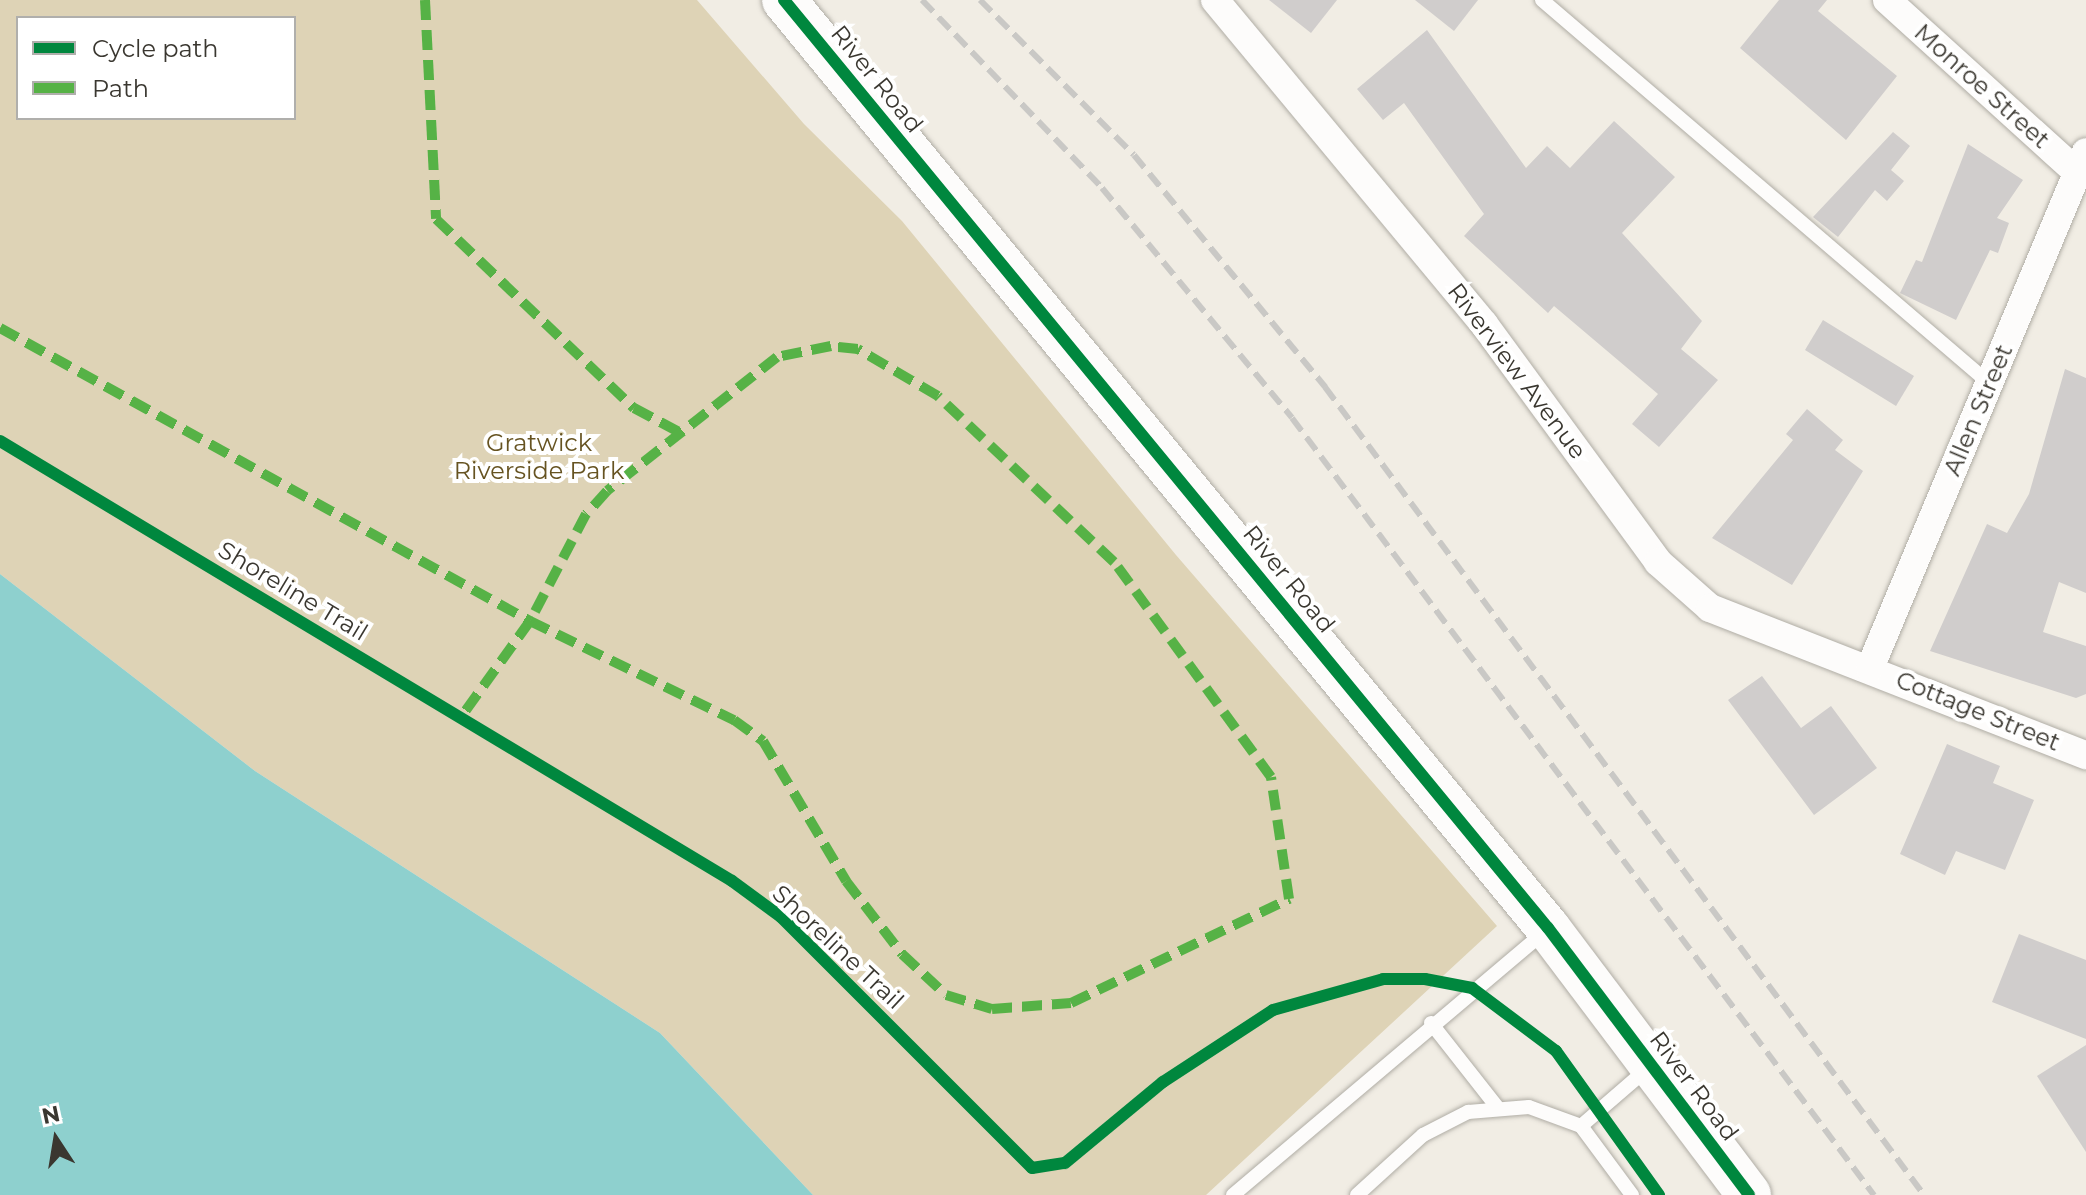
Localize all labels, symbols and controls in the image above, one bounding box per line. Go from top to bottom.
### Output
legend [16,16,296,120]
street label: Monroe Street [1908,18,2056,154]
street label: River Road [825,20,929,138]
text: Cycle path [92,34,219,63]
text: Path [92,74,149,103]
street label: Riverview Avenue [1442,277,1592,465]
street label: Allen Street [1937,340,2019,480]
park label: Gratwick Riverside Park [454,429,624,485]
street label: River Road [1237,520,1341,638]
street label: Shoreline Trail [213,535,373,647]
street label: Cottage Street [1892,665,2064,757]
street label: Shoreline Trail [766,879,910,1015]
street label: River Road [1643,1026,1745,1146]
north arrow [16,1099,96,1179]
text: N [39,1100,62,1130]

